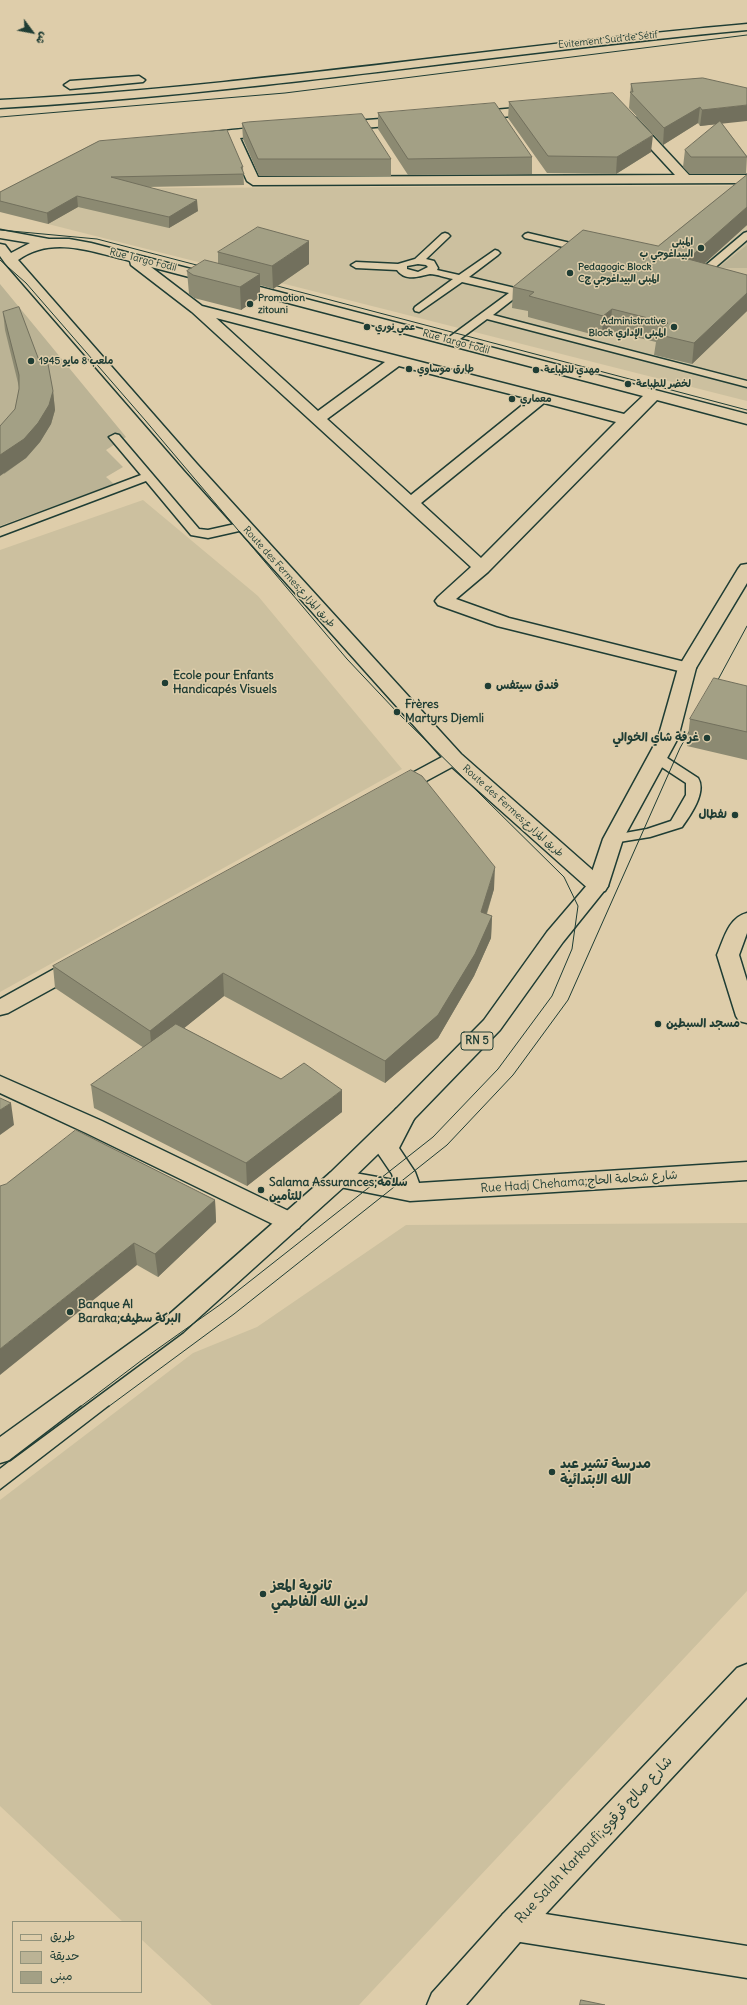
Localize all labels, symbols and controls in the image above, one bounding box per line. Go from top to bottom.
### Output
north arrow [12,12,52,52]
street label: Evitement Sud de Sétif [558,29,658,51]
text: ش [33,30,51,47]
place label: المبنى البيداغوجي ب [639,236,693,260]
marker: المبنى البيداغوجي ب [696,243,706,253]
street label: Rue Targo Fodil [108,246,178,274]
place label: Pedagogic Block Cالمبنى البيداغوجي ج [578,261,659,284]
marker: Pedagogic Block Cالمبنى البيداغوجي ج [565,268,575,278]
place label: Promotion zitouni [258,292,305,316]
marker: Promotion zitouni [245,299,255,309]
place label: Administrative Block المبنى الإداري [589,315,666,338]
place label: عمي نوري [375,321,415,333]
marker: عمي نوري [362,322,372,332]
marker: Administrative Block المبنى الإداري [669,322,679,332]
street label: Rue Targo Fodil [421,327,491,357]
place label: ملعب 8 مايو 1945 [39,355,113,367]
marker: ملعب 8 مايو 1945 [26,356,36,366]
place label: طارق موساوي [417,363,474,375]
marker: طارق موساوي [404,364,414,374]
place label: مهدي للطباعة [544,364,600,376]
marker: مهدي للطباعة [531,365,541,375]
place label: لخضر للطباعة [636,378,691,390]
marker: لخضر للطباعة [623,379,633,389]
place label: معماري [520,393,552,405]
marker: معماري [507,394,517,404]
street label: Route des Fermes;طريق المزارع [240,524,338,630]
place label: Ecole pour Enfants Handicapés Visuels [173,669,277,697]
marker: Ecole pour Enfants Handicapés Visuels [160,678,170,688]
place label: فندق سيتفس [496,679,559,693]
marker: فندق سيتفس [483,681,493,691]
place label: Frères Martyrs Djemli [405,698,484,726]
marker: Frères Martyrs Djemli [392,707,402,717]
place label: غرفة شاي الخوالي [612,731,699,745]
marker: غرفة شاي الخوالي [702,733,712,743]
street label: Route des Fermes;طريق المزارع [460,762,566,860]
place label: نفطال [698,808,727,822]
marker: نفطال [730,810,740,820]
place label: مسجد السبطين [666,1017,740,1031]
marker: مسجد السبطين [653,1019,663,1029]
road number: RN 5 [461,1032,493,1050]
street label: Rue Hadj Chehama;شارع شحامة الحاج [480,1168,678,1196]
place label: Salama Assurances;سلامة للتأمين [269,1176,408,1204]
marker: Salama Assurances;سلامة للتأمين [256,1185,266,1195]
place label: Banque Al Baraka;البركة سطيف [78,1298,181,1326]
marker: Banque Al Baraka;البركة سطيف [65,1307,75,1317]
place label: مدرسة تشير عبد الله الابتدائية [560,1456,651,1488]
marker: مدرسة تشير عبد الله الابتدائية [547,1467,557,1477]
place label: ثانوية المعز لدين الله الفاطمي [271,1578,368,1610]
marker: ثانوية المعز لدين الله الفاطمي [258,1589,268,1599]
street label: Rue Salah Karkoufi;شارع صالح قرقوي [512,1753,676,1927]
legend [12,1921,142,1993]
text: طريق [50,1928,75,1943]
text: حديقة [50,1948,79,1963]
text: مبنى [50,1968,73,1983]

